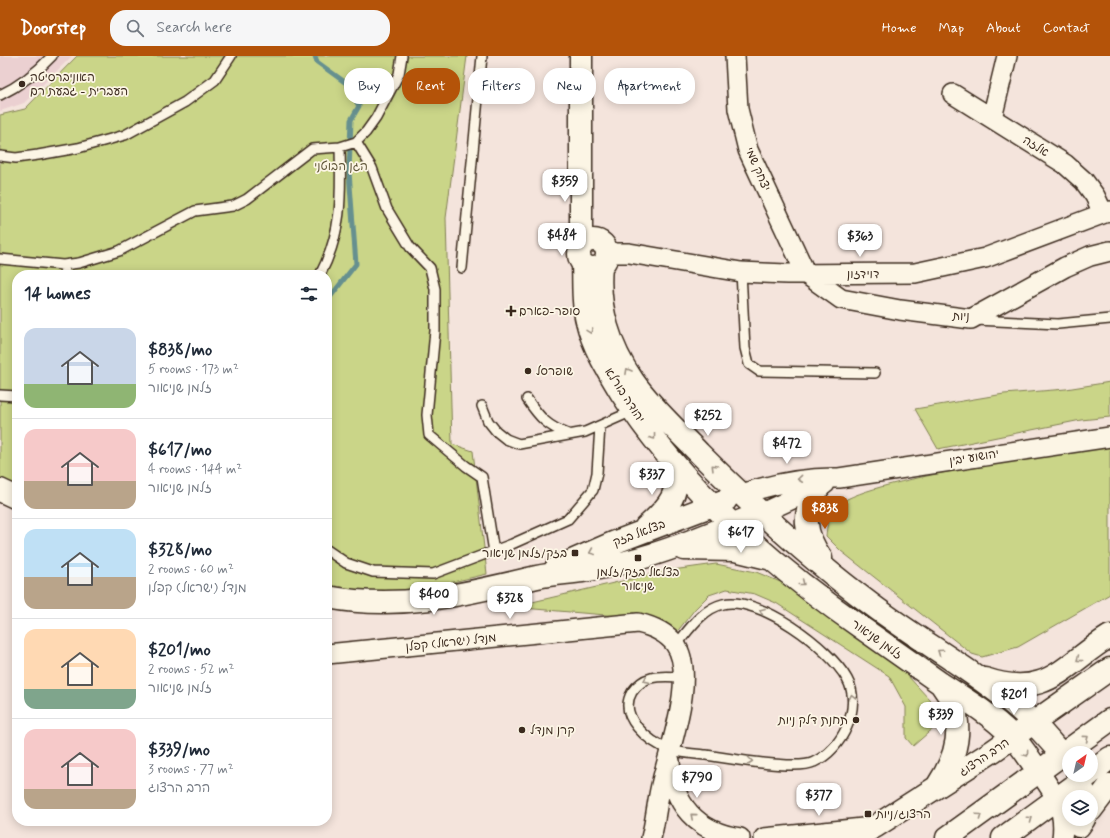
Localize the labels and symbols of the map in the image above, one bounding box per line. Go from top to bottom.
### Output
place label: האוניברסיטה העברית - גבעת רם [30,70,128,100]
marker: האוניברסיטה העברית - גבעת רם [17,79,27,89]
street label: אלזה [1019,133,1052,161]
street label: יצחק שמי [741,145,773,194]
park label: הגן הבוטני [314,159,368,175]
pin: $359 [541,169,589,203]
pin: $484 [538,223,586,257]
pin: $363 [836,224,884,258]
street label: דוידזון [847,267,879,283]
place label: סופר-פארם [519,304,580,320]
marker: סופר-פארם [506,306,516,316]
street label: ניות [951,309,970,325]
one-way arrow [586,327,594,334]
place label: שופרסל [536,364,573,380]
street label: יהודה בורלא [600,365,648,426]
marker: שופרסל [523,366,533,376]
one-way arrow [625,368,632,375]
pin: $252 [684,403,732,437]
pin: $472 [763,431,811,465]
one-way arrow [648,432,655,439]
street label: יהושוע יבין [948,446,1000,470]
pin: $337 [628,462,676,496]
one-way arrow [711,464,719,472]
one-way arrow [797,474,803,483]
pin: $838 [801,496,849,530]
street label: בצלאל בזק [611,517,668,551]
pin: $617 [717,520,765,554]
place label: בזק/זלמן שניאור [482,546,567,562]
one-way arrow [588,547,595,555]
marker: בזק/זלמן שניאור [570,548,580,558]
marker: בצלאל בזק/זלמן שניאור [633,553,643,563]
place label: בצלאל בזק/זלמן שניאור [597,565,679,595]
one-way arrow [798,578,805,585]
pin: $400 [410,582,458,616]
pin: $328 [486,586,534,620]
one-way arrow [758,607,765,615]
street label: זלמן שניאור [848,616,905,663]
street label: מנדל (ישראל) קפלן [405,630,497,656]
one-way arrow [937,649,944,657]
one-way arrow [1076,655,1083,662]
one-way arrow [643,676,650,683]
pin: $201 [990,682,1038,716]
one-way arrow [848,694,856,701]
pin: $339 [917,702,965,736]
place label: תחנת דלק ניות [777,713,848,729]
marker: תחנת דלק ניות [851,715,861,725]
place label: קרן מנדל [530,723,575,739]
marker: קרן מנדל [517,725,527,735]
street label: הרב הרצוג [956,735,1013,781]
one-way arrow [1081,735,1088,742]
north arrow [1062,746,1098,782]
one-way arrow [1022,750,1029,757]
one-way arrow [747,756,753,765]
pin: $790 [673,765,721,799]
pin: $377 [795,783,843,817]
place label: הרצוג/ניות [875,807,931,823]
marker: הרצוג/ניות [863,809,873,819]
one-way arrow [690,814,697,821]
one-way arrow [975,814,982,821]
one-way arrow [1026,817,1033,824]

